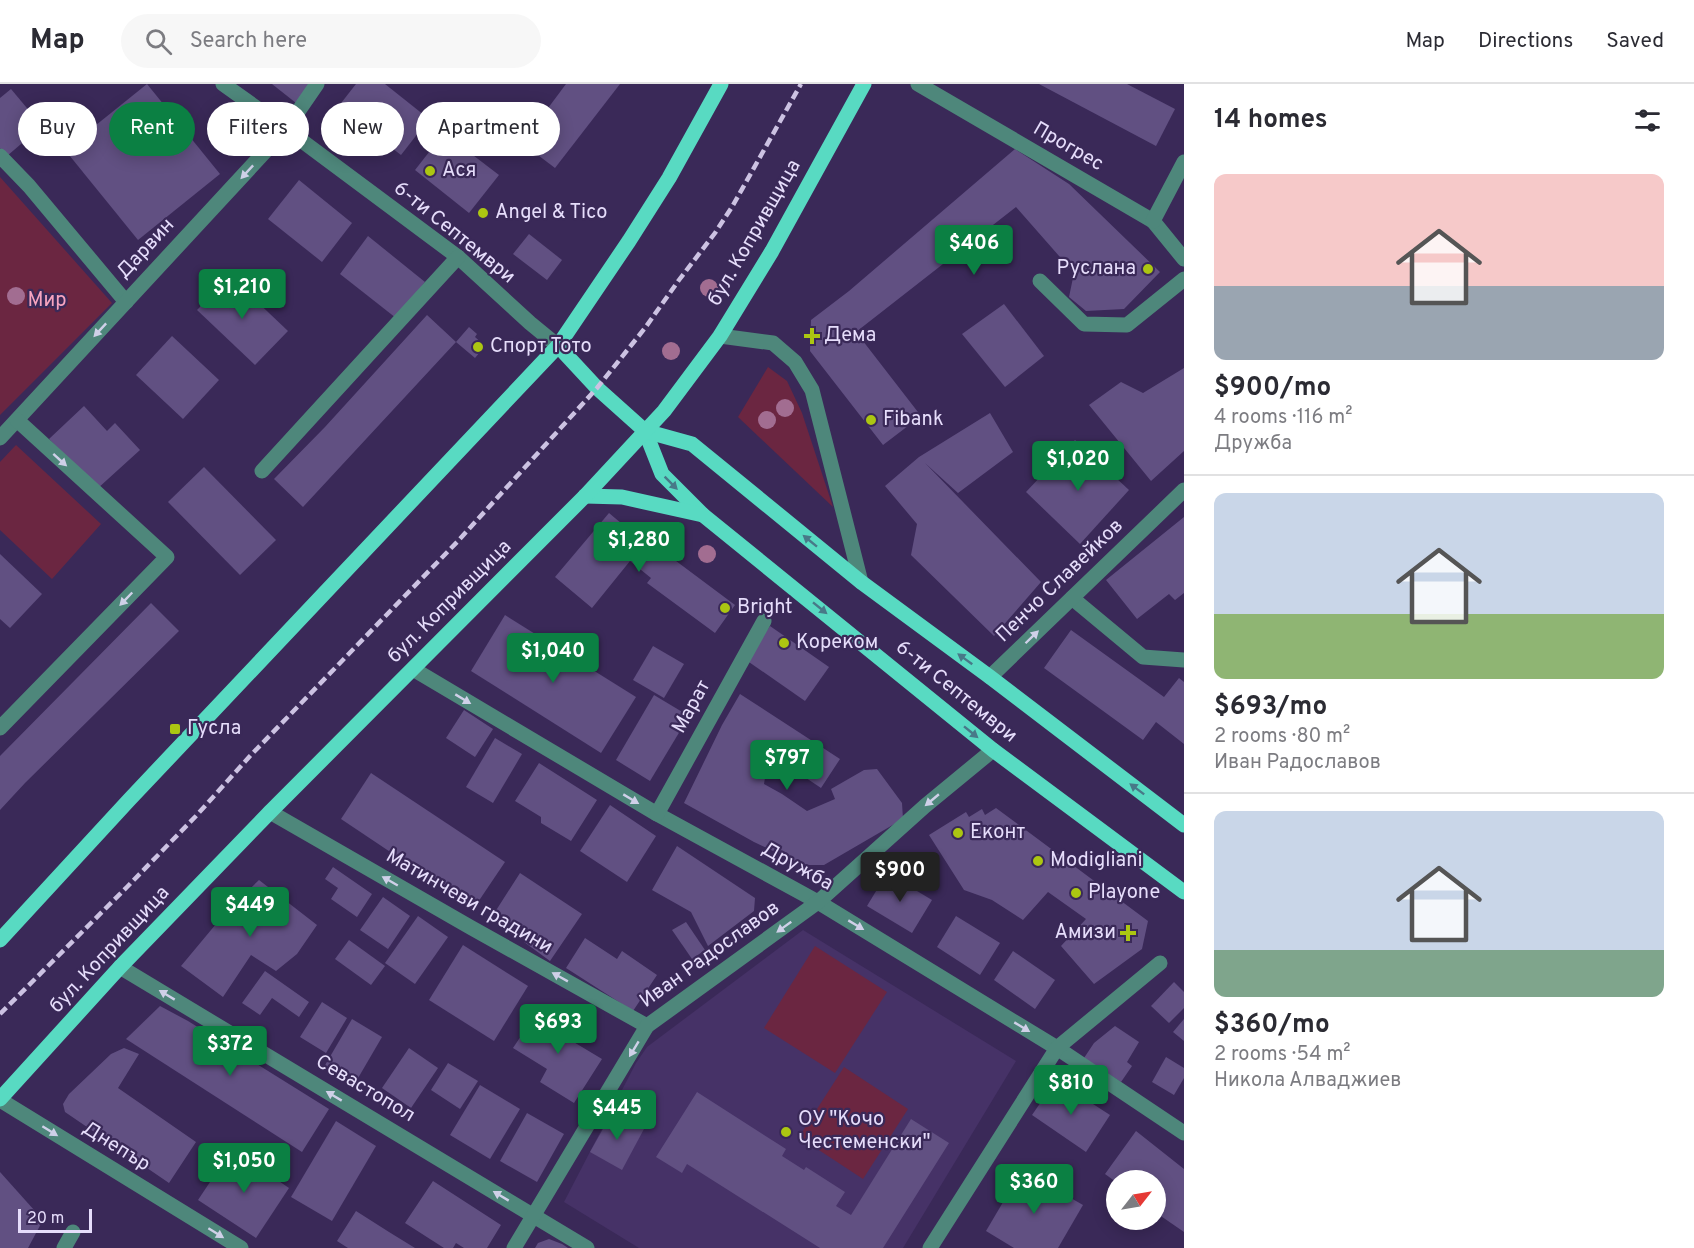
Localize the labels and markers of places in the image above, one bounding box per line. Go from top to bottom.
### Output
place label: Ася [442,158,476,184]
marker: Ася [423,164,437,178]
place label: Angel & Tico [495,200,608,226]
marker: Angel & Tico [476,206,490,220]
pin: $406 [938,225,1010,276]
place label: Руслана [1057,256,1136,282]
marker: Руслана [1141,262,1155,276]
pin: $1,210 [193,269,291,320]
place label: Дема [824,323,876,349]
marker: Дема [805,329,819,343]
place label: Спорт Тото [490,334,592,360]
marker: Спорт Тото [471,340,485,354]
place label: Fibank [883,407,944,433]
marker: Fibank [864,413,878,427]
pin: $1,020 [1029,441,1127,492]
pin: $1,280 [590,522,688,573]
place label: Bright [737,595,793,621]
marker: Bright [718,601,732,615]
place label: Кореком [796,630,878,656]
pin: $1,040 [504,633,602,684]
marker: Кореком [777,636,791,650]
place label: Гусла [187,716,241,742]
marker: Гусла [168,722,182,736]
pin: $797 [751,740,823,791]
place label: Еконт [970,820,1025,846]
marker: Еконт [951,826,965,840]
place label: Modigliani [1050,848,1143,874]
pin: $900 [864,852,936,903]
marker: Modigliani [1031,854,1045,868]
place label: Playone [1088,880,1160,906]
marker: Playone [1069,886,1083,900]
pin: $449 [214,887,286,938]
place label: Амизи [1055,920,1116,946]
marker: Амизи [1121,926,1135,940]
pin: $693 [522,1004,594,1055]
pin: $372 [194,1026,266,1077]
pin: $810 [1035,1065,1107,1116]
pin: $445 [581,1090,653,1141]
place label: ОУ "Кочо Честеменски" [798,1107,931,1156]
marker: ОУ "Кочо Честеменски" [779,1125,793,1139]
pin: $1,050 [195,1143,293,1194]
pin: $360 [998,1164,1070,1215]

